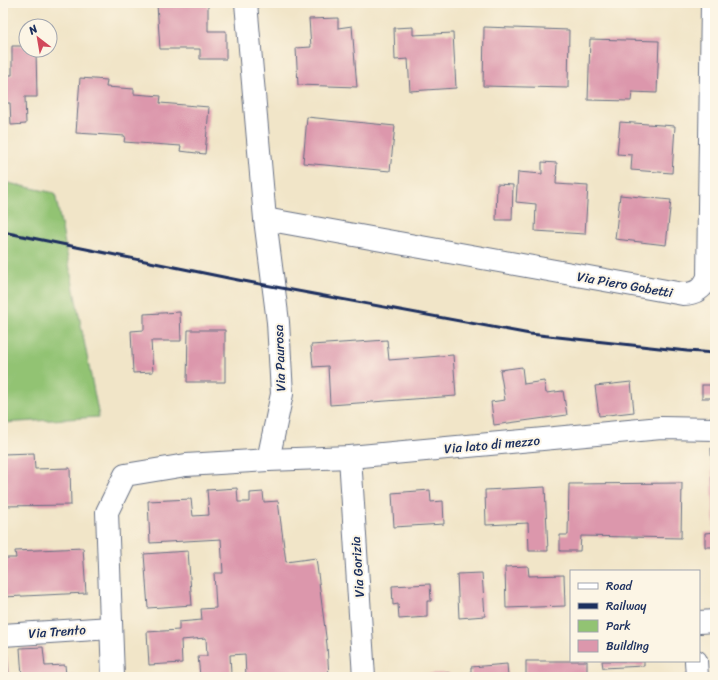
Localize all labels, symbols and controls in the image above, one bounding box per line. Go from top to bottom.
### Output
north arrow [18,18,58,58]
text: N [24,20,42,40]
street label: Via Piero Gobetti [575,265,675,304]
street label: Via Paurosa [267,324,292,392]
street label: Via lato di mezzo [443,429,541,460]
street label: Via Gorizia [344,535,371,598]
legend [570,570,700,662]
text: Road [606,575,633,597]
text: Railway [606,595,647,617]
text: Park [606,615,631,637]
street label: Via Trento [28,618,87,645]
text: Building [606,635,649,657]

